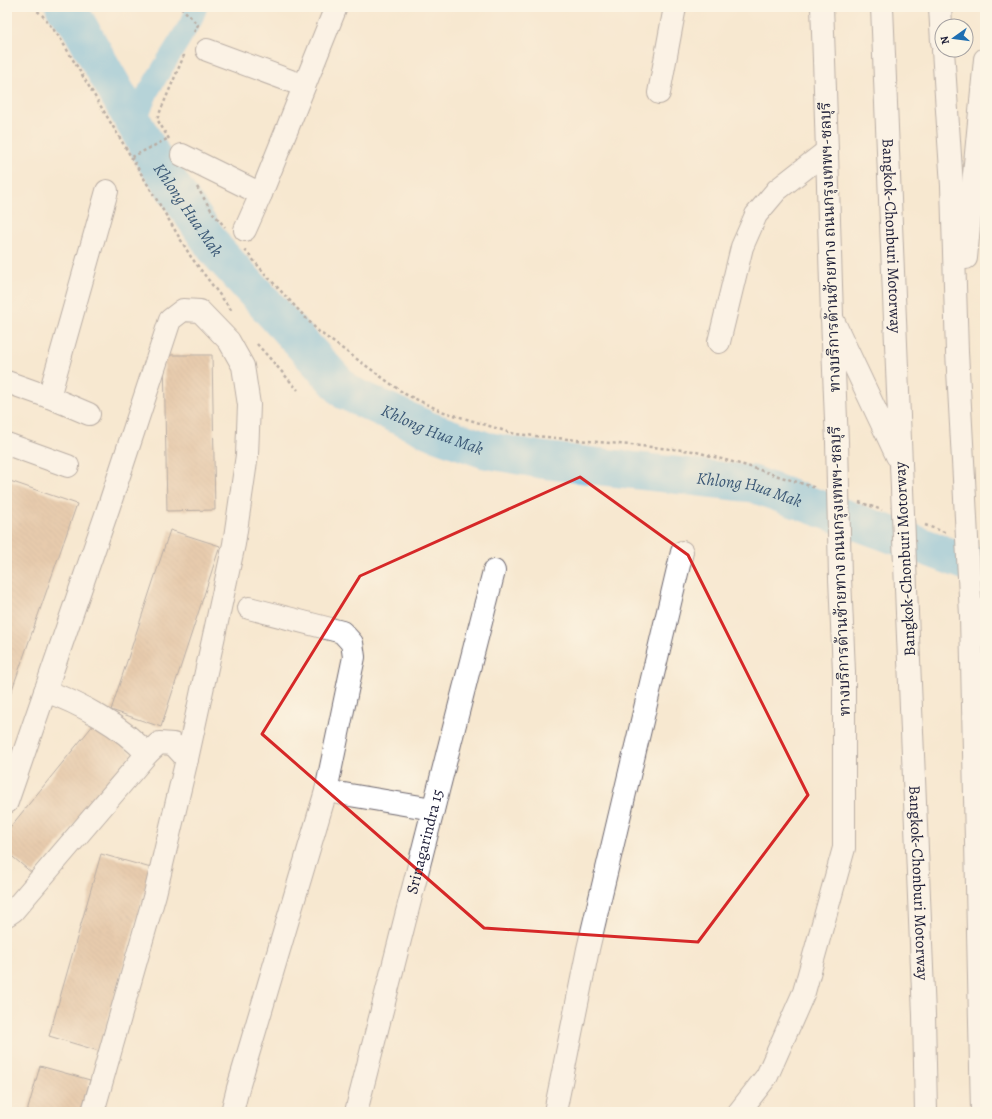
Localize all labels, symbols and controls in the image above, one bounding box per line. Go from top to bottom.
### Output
north arrow [934,18,974,58]
text: N [937,35,953,46]
street label: ทางบริการด้านซ้ายทาง ถนนกรุงเทพฯ-ชลบุรี [814,102,846,392]
street label: Bangkok-Chonburi Motorway [876,138,907,335]
water label: Khlong Hua Mak [148,158,228,262]
water label: Khlong Hua Mak [378,398,487,460]
street label: ทางบริการด้านซ้ายทาง ถนนกรุงเทพฯ-ชลบุรี [824,426,856,716]
street label: Bangkok-Chonburi Motorway [889,460,921,657]
water label: Khlong Hua Mak [695,466,806,513]
street label: Bangkok-Chonburi Motorway [903,785,934,982]
street label: Srinagarindra 15 [401,787,449,896]

